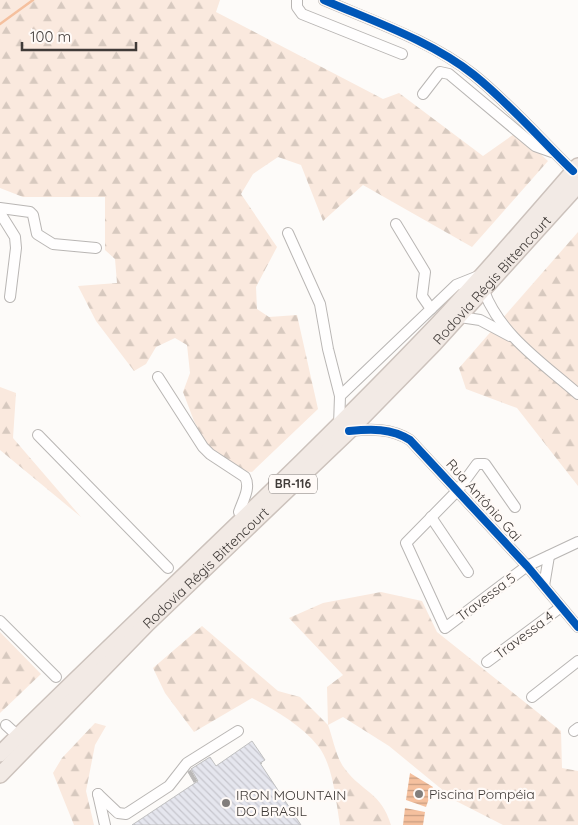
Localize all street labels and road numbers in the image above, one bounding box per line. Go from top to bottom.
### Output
street label: Rodovia Régis Bittencourt [429,212,555,348]
street label: Rua Antônio Gai [442,455,526,545]
road number: BR-116 [269,474,317,494]
street label: Rodovia Régis Bittencourt [139,503,273,632]
street label: Travessa 5 [453,569,519,625]
street label: Travessa 4 [491,607,557,663]

